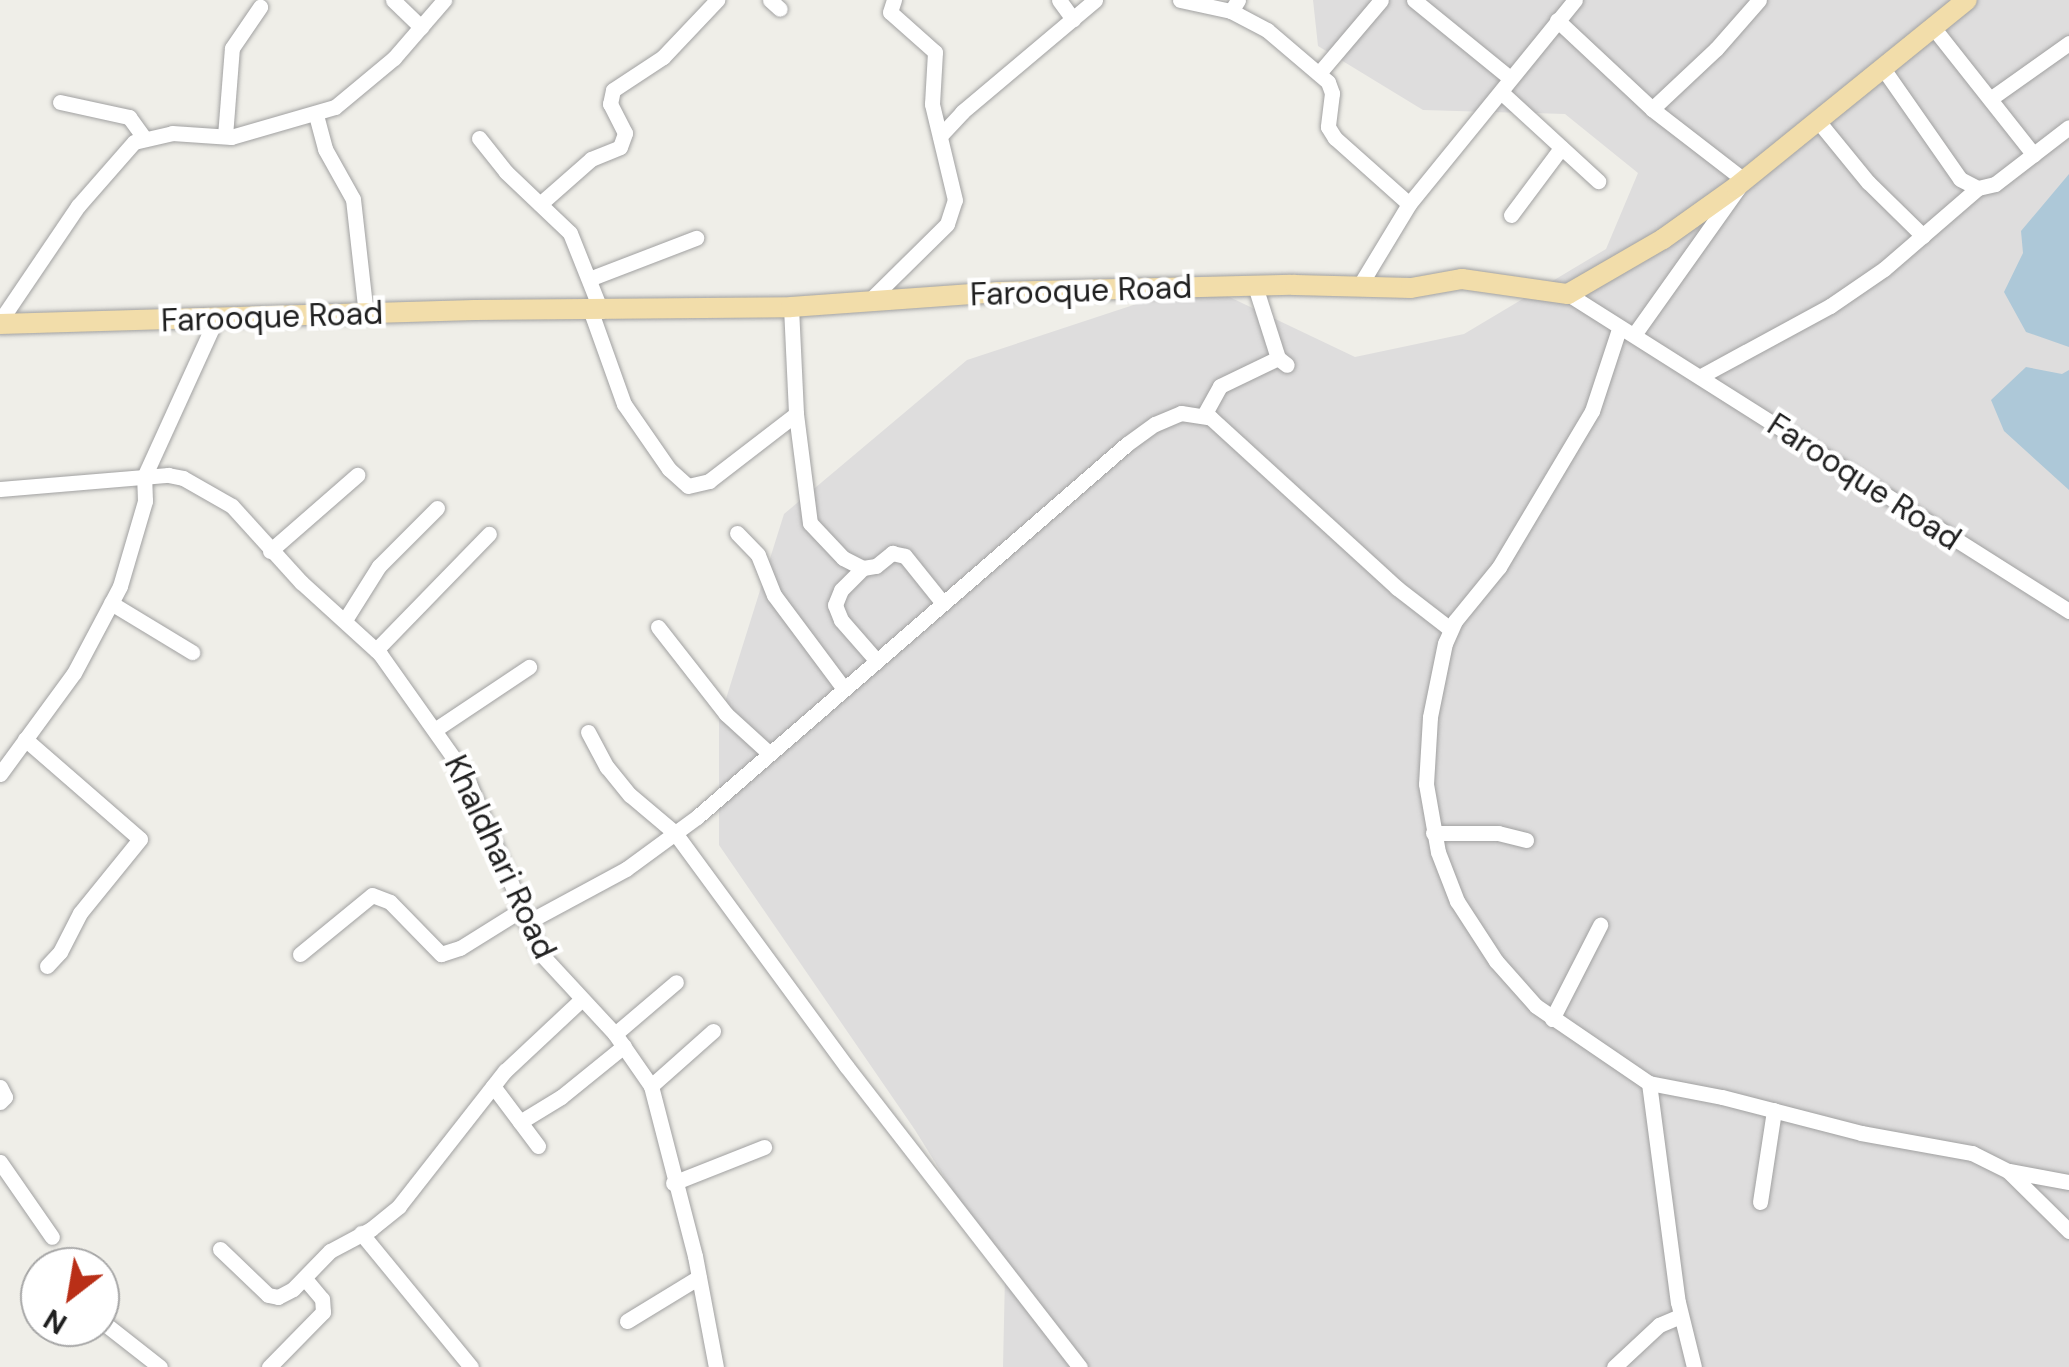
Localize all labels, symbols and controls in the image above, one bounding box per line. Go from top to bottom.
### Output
street label: Farooque Road [969,268,1193,314]
street label: Farooque Road [160,294,384,340]
street label: Farooque Road [1760,405,1968,559]
street label: Khaldhari Road [436,749,564,965]
north arrow [20,1247,120,1347]
text: N [37,1300,74,1343]

